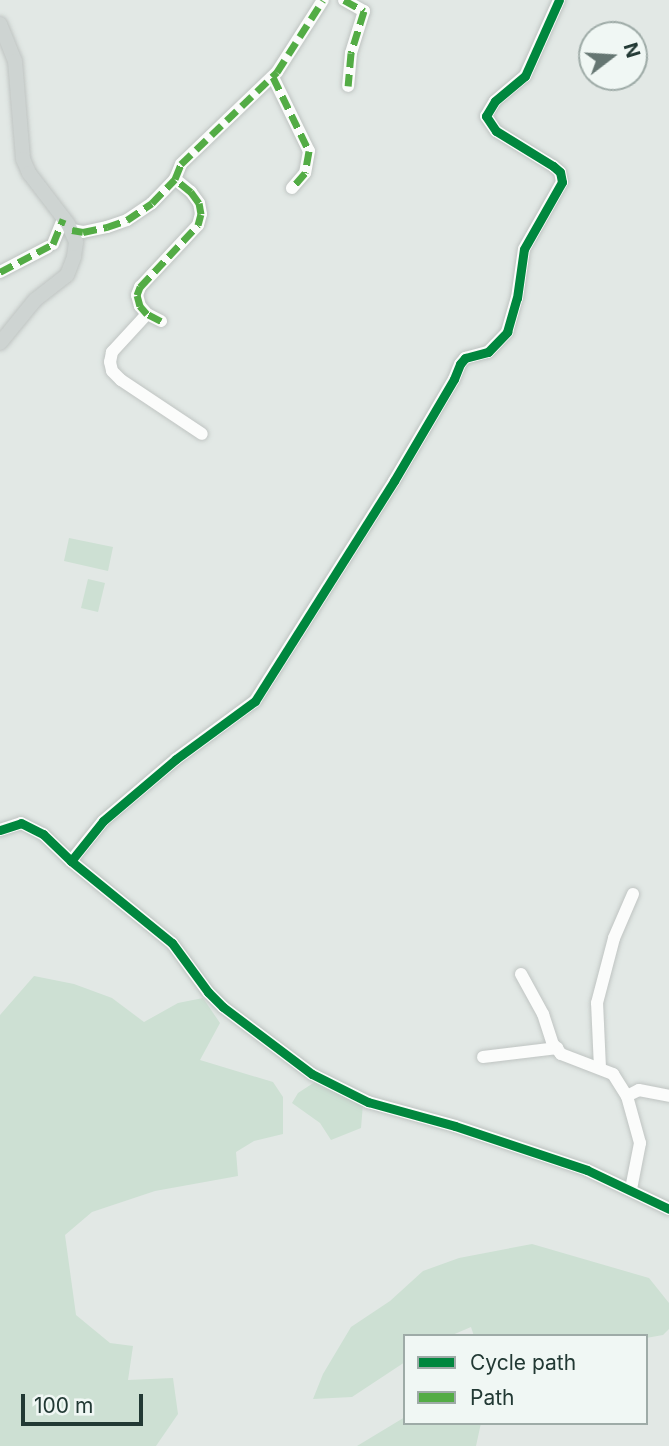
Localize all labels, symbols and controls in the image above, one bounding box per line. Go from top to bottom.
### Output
north arrow [578,21,648,91]
text: N [619,40,645,61]
legend [403,1334,648,1425]
text: Cycle path [470,1350,576,1375]
scale bar [24,1380,147,1424]
text: Path [470,1385,515,1410]
text: 100 m [34,1393,93,1418]

